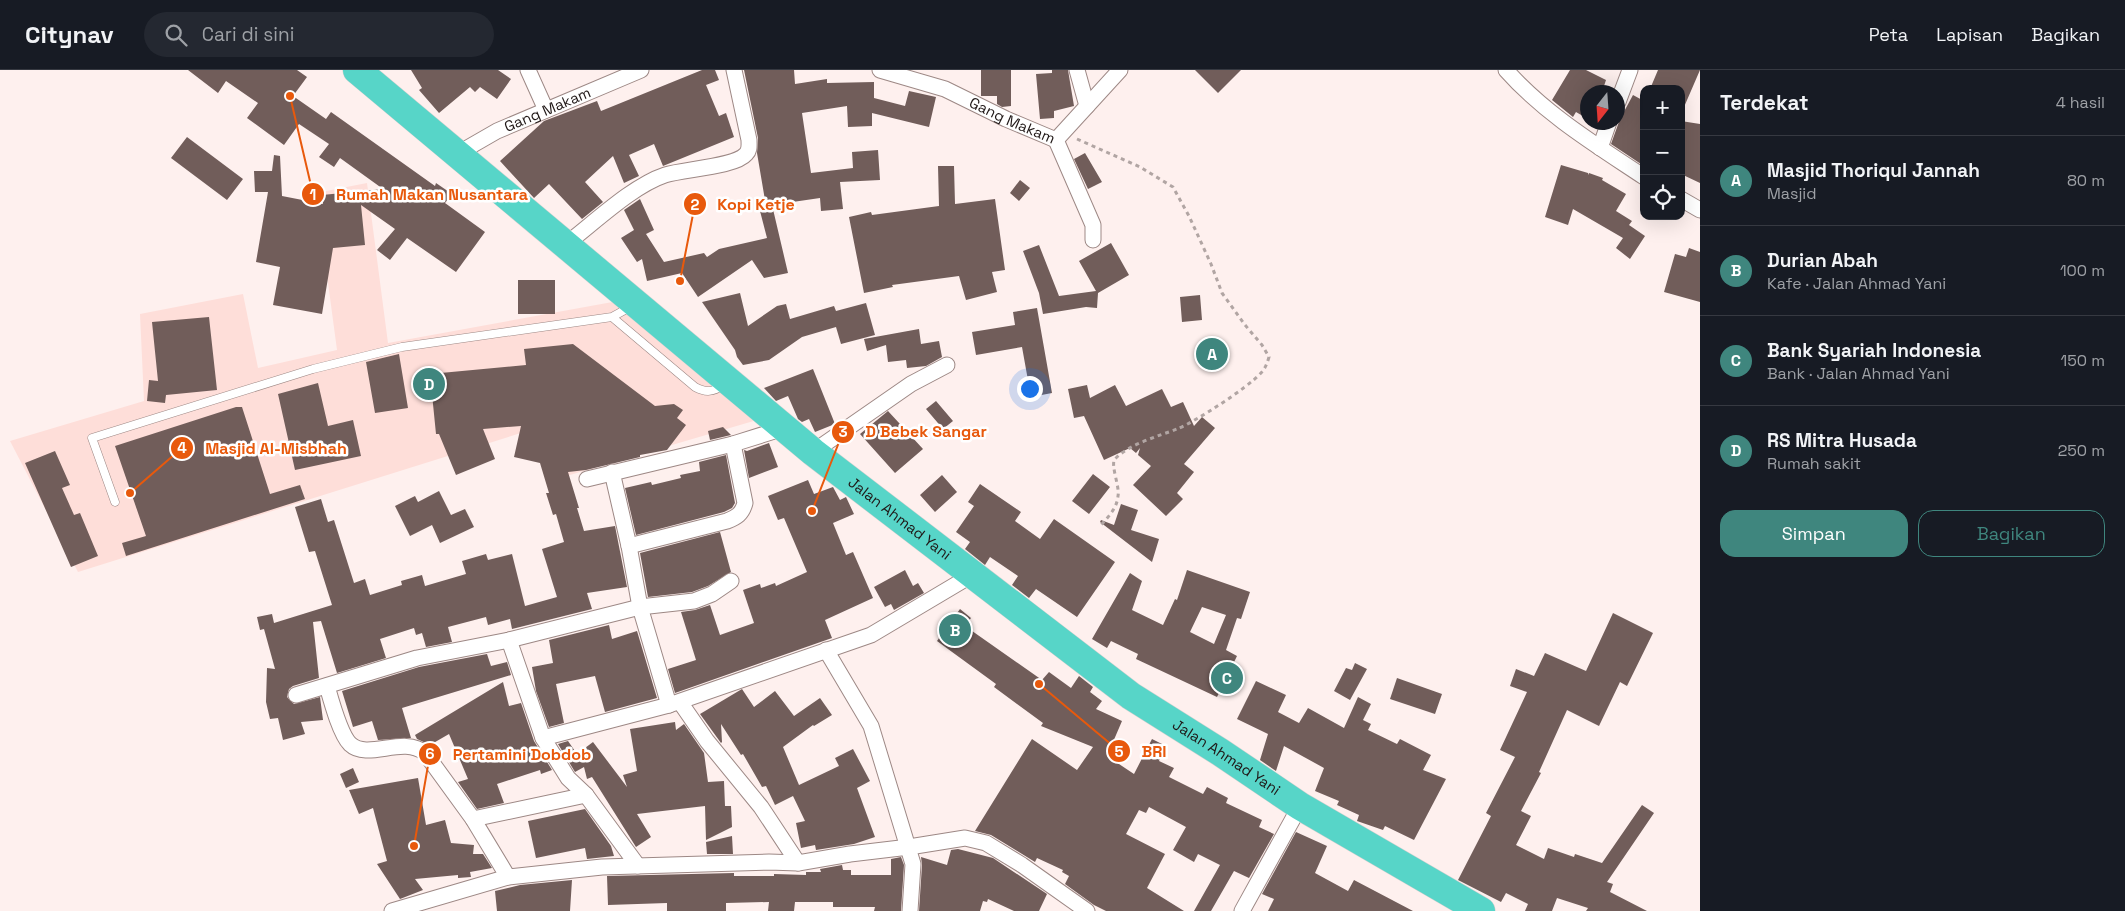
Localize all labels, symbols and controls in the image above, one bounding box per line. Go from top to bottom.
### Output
search box [144,12,494,57]
text: Citynav [25,19,114,50]
icon: search [162,21,190,49]
text: Cari di sini [202,22,294,47]
text: Peta [1869,23,1908,46]
text: Lapisan [1936,23,2003,46]
text: Bagikan [2031,23,2100,46]
street label: Gang Makam [501,82,594,136]
north arrow [1580,85,1625,130]
map controls [1640,85,1685,220]
button: + [1640,85,1685,130]
text: Terdekat [1720,89,1809,116]
street label: Gang Makam [966,92,1058,148]
text: 4 hasil [2056,92,2105,113]
button: − [1640,130,1685,175]
text: Masjid Thoriqul Jannah [1767,158,1980,183]
text: A [1731,170,1741,191]
text: 80 m [2067,170,2105,191]
button: locate [1640,175,1685,220]
callout: Rumah Makan Nusantara [301,179,538,210]
text: Masjid [1767,183,1817,204]
text: Rumah Makan Nusantara [336,184,528,205]
text: 1 [310,185,316,204]
callout: Kopi Ketje [682,189,805,220]
text: Kopi Ketje [717,194,795,215]
text: 2 [691,195,700,214]
text: Durian Abah [1767,248,1878,273]
text: B [1731,260,1741,281]
text: 100 m [2060,260,2105,281]
text: Kafe · Jalan Ahmad Yani [1767,273,1946,294]
pin: A [1196,335,1228,373]
text: Bank Syariah Indonesia [1767,338,1981,363]
text: C [1731,350,1741,371]
text: 150 m [2061,350,2105,371]
text: Bank · Jalan Ahmad Yani [1767,363,1950,384]
pin: D [413,365,445,403]
your location [1017,376,1043,402]
callout: D Bebek Sangar [830,416,997,447]
text: D Bebek Sangar [865,421,987,442]
text: 3 [838,422,848,441]
text: RS Mitra Husada [1767,428,1917,453]
callout: Masjid Al-Misbhah [170,433,357,464]
text: 4 [177,438,187,457]
text: Masjid Al-Misbhah [205,438,347,459]
text: D [1731,440,1741,461]
text: 250 m [2058,440,2105,461]
text: Rumah sakit [1767,453,1861,474]
street label: Jalan Ahmad Yani [844,472,955,564]
button: Simpan [1720,510,1908,557]
button: Bagikan [1918,510,2105,557]
pin: B [939,611,971,649]
pin: C [1211,659,1243,697]
street label: Jalan Ahmad Yani [1169,715,1284,799]
callout: BRI [1106,736,1176,767]
callout: Pertamini Dobdob [418,739,602,770]
text: BRI [1142,741,1166,762]
text: 5 [1114,742,1124,761]
text: 6 [425,744,435,763]
text: Pertamini Dobdob [453,744,591,765]

